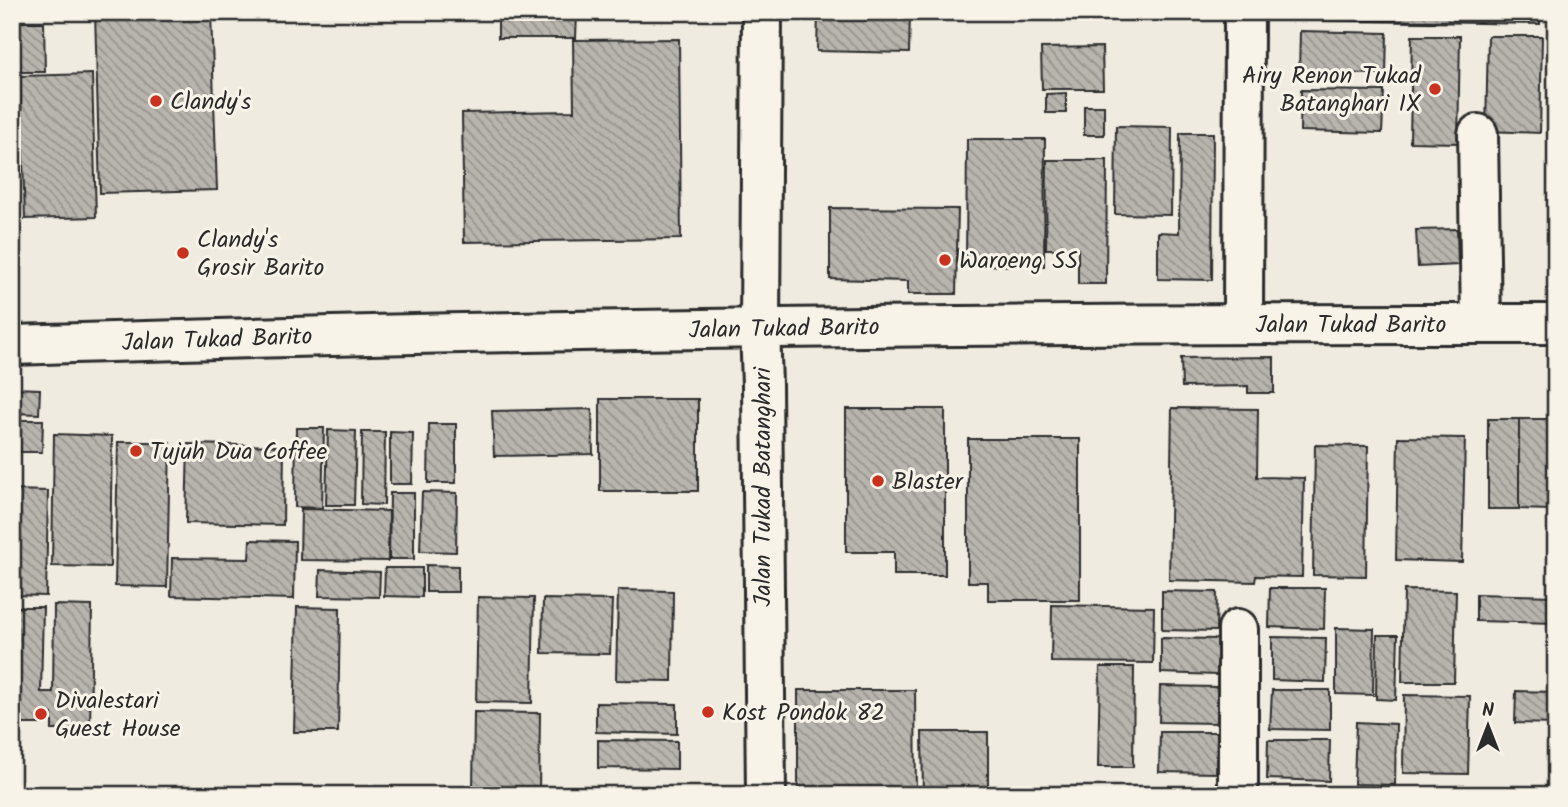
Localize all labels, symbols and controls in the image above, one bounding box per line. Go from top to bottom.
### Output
place label: Airy Renon Tukad Batanghari IX [1242,57,1422,124]
marker: Airy Renon Tukad Batanghari IX [1427,81,1443,97]
place label: Clandy's [170,83,251,122]
marker: Clandy's [148,93,164,109]
place label: Clandy's Grosir Barito [197,221,324,288]
place label: Waroeng SS [959,242,1078,281]
marker: Clandy's Grosir Barito [175,245,191,261]
marker: Waroeng SS [937,252,953,268]
street label: Jalan Tukad Barito [1256,306,1447,345]
street label: Jalan Tukad Barito [688,308,880,351]
street label: Jalan Tukad Barito [121,318,313,363]
street label: Jalan Tukad Batanghari [744,366,783,607]
place label: Tujuh Dua Coffee [150,433,328,472]
marker: Tujuh Dua Coffee [128,443,144,459]
place label: Blaster [892,463,965,502]
marker: Blaster [870,473,886,489]
place label: Divalestari Guest House [55,682,181,749]
north arrow [1452,692,1522,762]
place label: Kost Pondok 82 [722,694,885,733]
text: N [1482,696,1494,726]
marker: Kost Pondok 82 [700,704,716,720]
marker: Divalestari Guest House [33,706,49,722]

